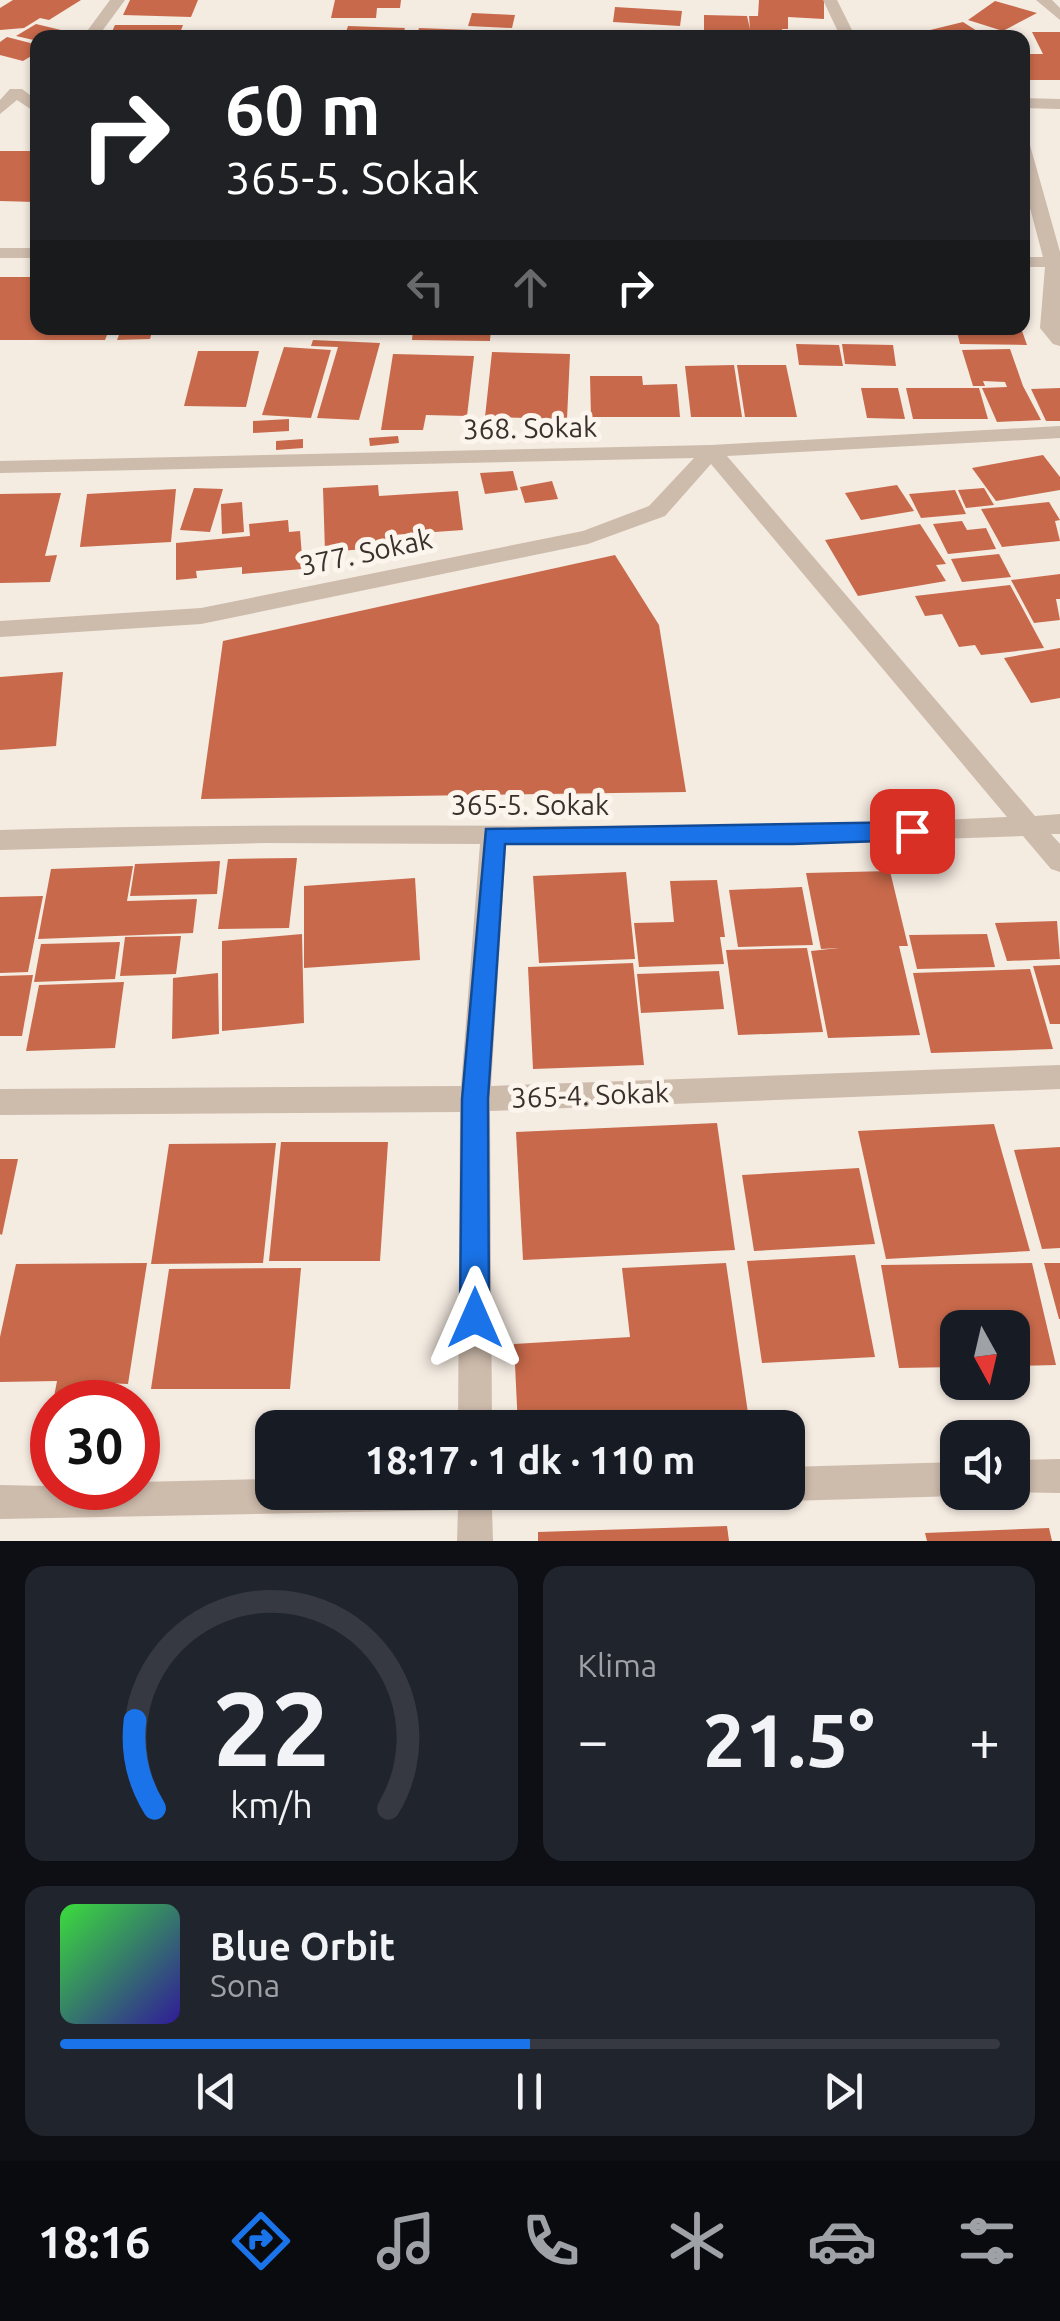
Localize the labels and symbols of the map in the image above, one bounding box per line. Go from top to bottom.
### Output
street label: 368. Sokak [463,411,597,444]
street label: 377. Sokak [297,522,435,581]
street label: 365-5. Sokak [451,789,609,820]
pin [870,789,955,874]
street label: 365-4. Sokak [510,1076,670,1113]
position arrow [423,1266,527,1370]
north arrow [940,1310,1030,1400]
speed limit sign: 30 [30,1380,160,1510]

